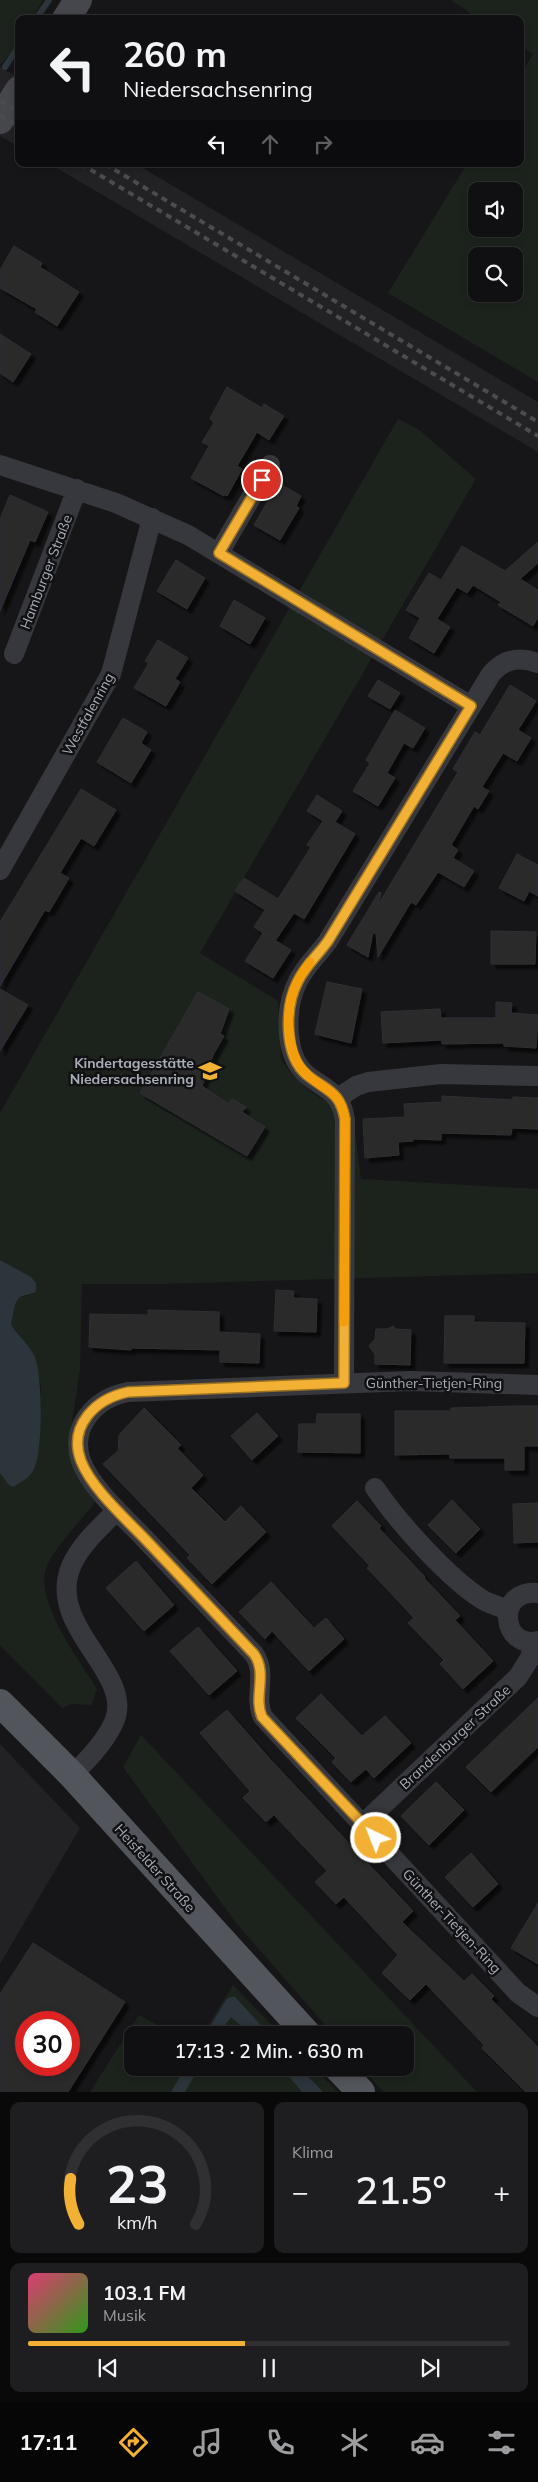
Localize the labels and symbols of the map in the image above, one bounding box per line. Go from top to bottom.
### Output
pin [241,459,283,501]
street label: Hamburger Straße [16,512,76,632]
street label: Westfalenring [58,670,118,758]
place label: Kindertagesstätte Niedersachsenring [70,1054,194,1088]
school or university icon: Kindertagesstätte Niedersachsenring [197,1058,223,1084]
street label: Günther-Tietjen-Ring [366,1374,502,1392]
street label: Brandenburger Straße [396,1681,514,1793]
position arrow [349,1811,401,1863]
street label: Heisfelder Straße [111,1820,199,1916]
street label: Günther-Tietjen-Ring [399,1865,505,1977]
speed limit sign: 30 [15,2011,80,2076]

